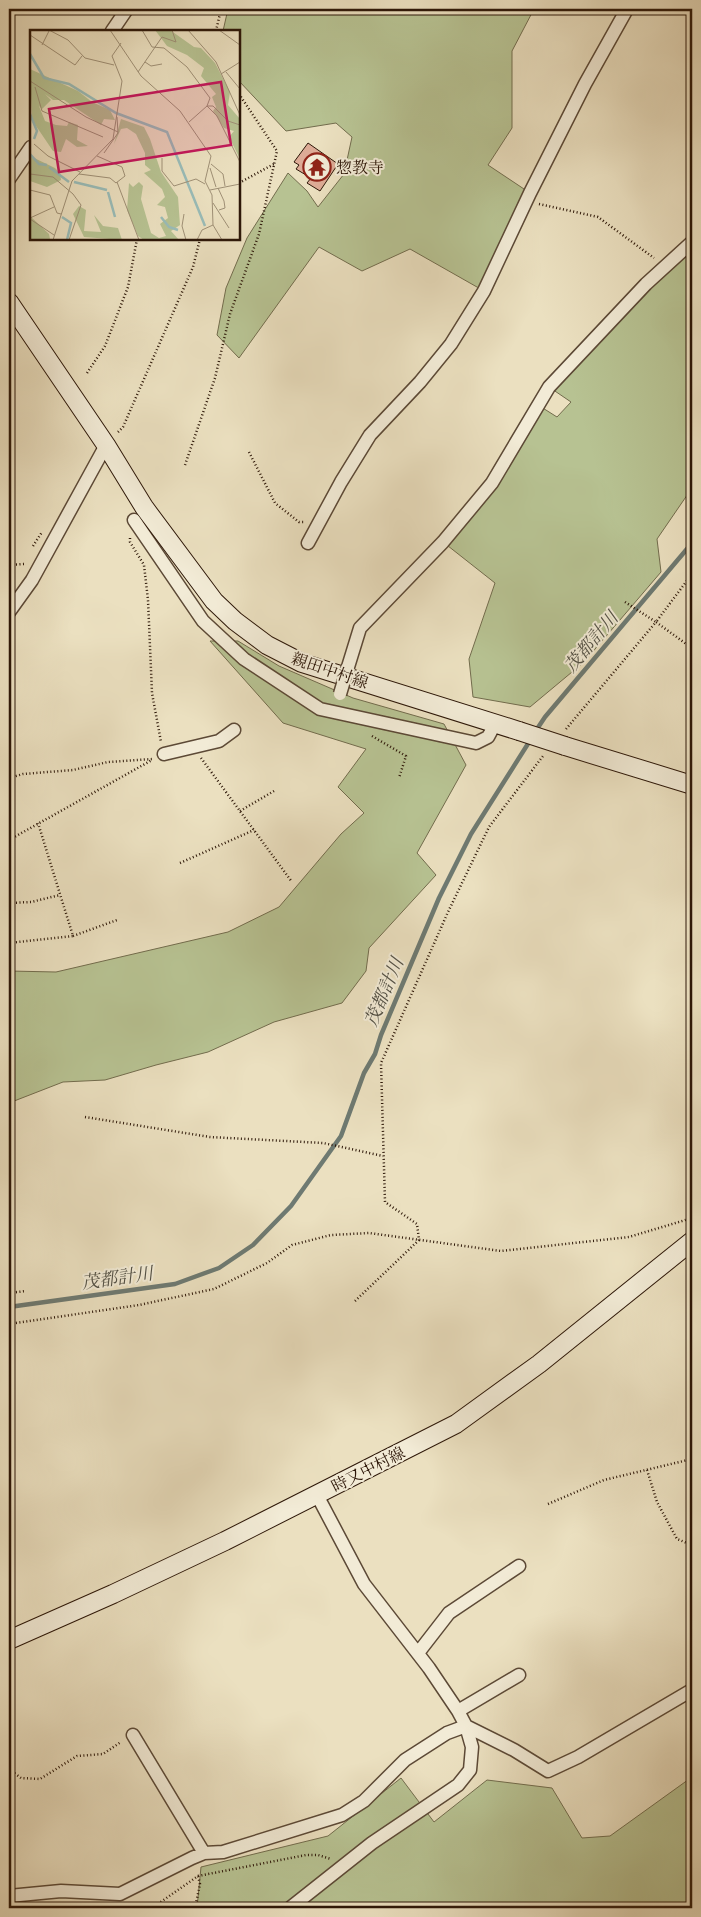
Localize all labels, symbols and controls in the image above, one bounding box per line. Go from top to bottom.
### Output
inset map [30,30,240,240]
temple icon: 惣教寺 [302,152,332,182]
place label: 惣教寺 [336,158,384,178]
water label: 茂都計川 [559,606,625,677]
street label: 親田中村線 [289,648,371,693]
water label: 茂都計川 [360,953,410,1030]
water label: 茂都計川 [80,1262,156,1295]
street label: 時又中村線 [328,1443,409,1497]

